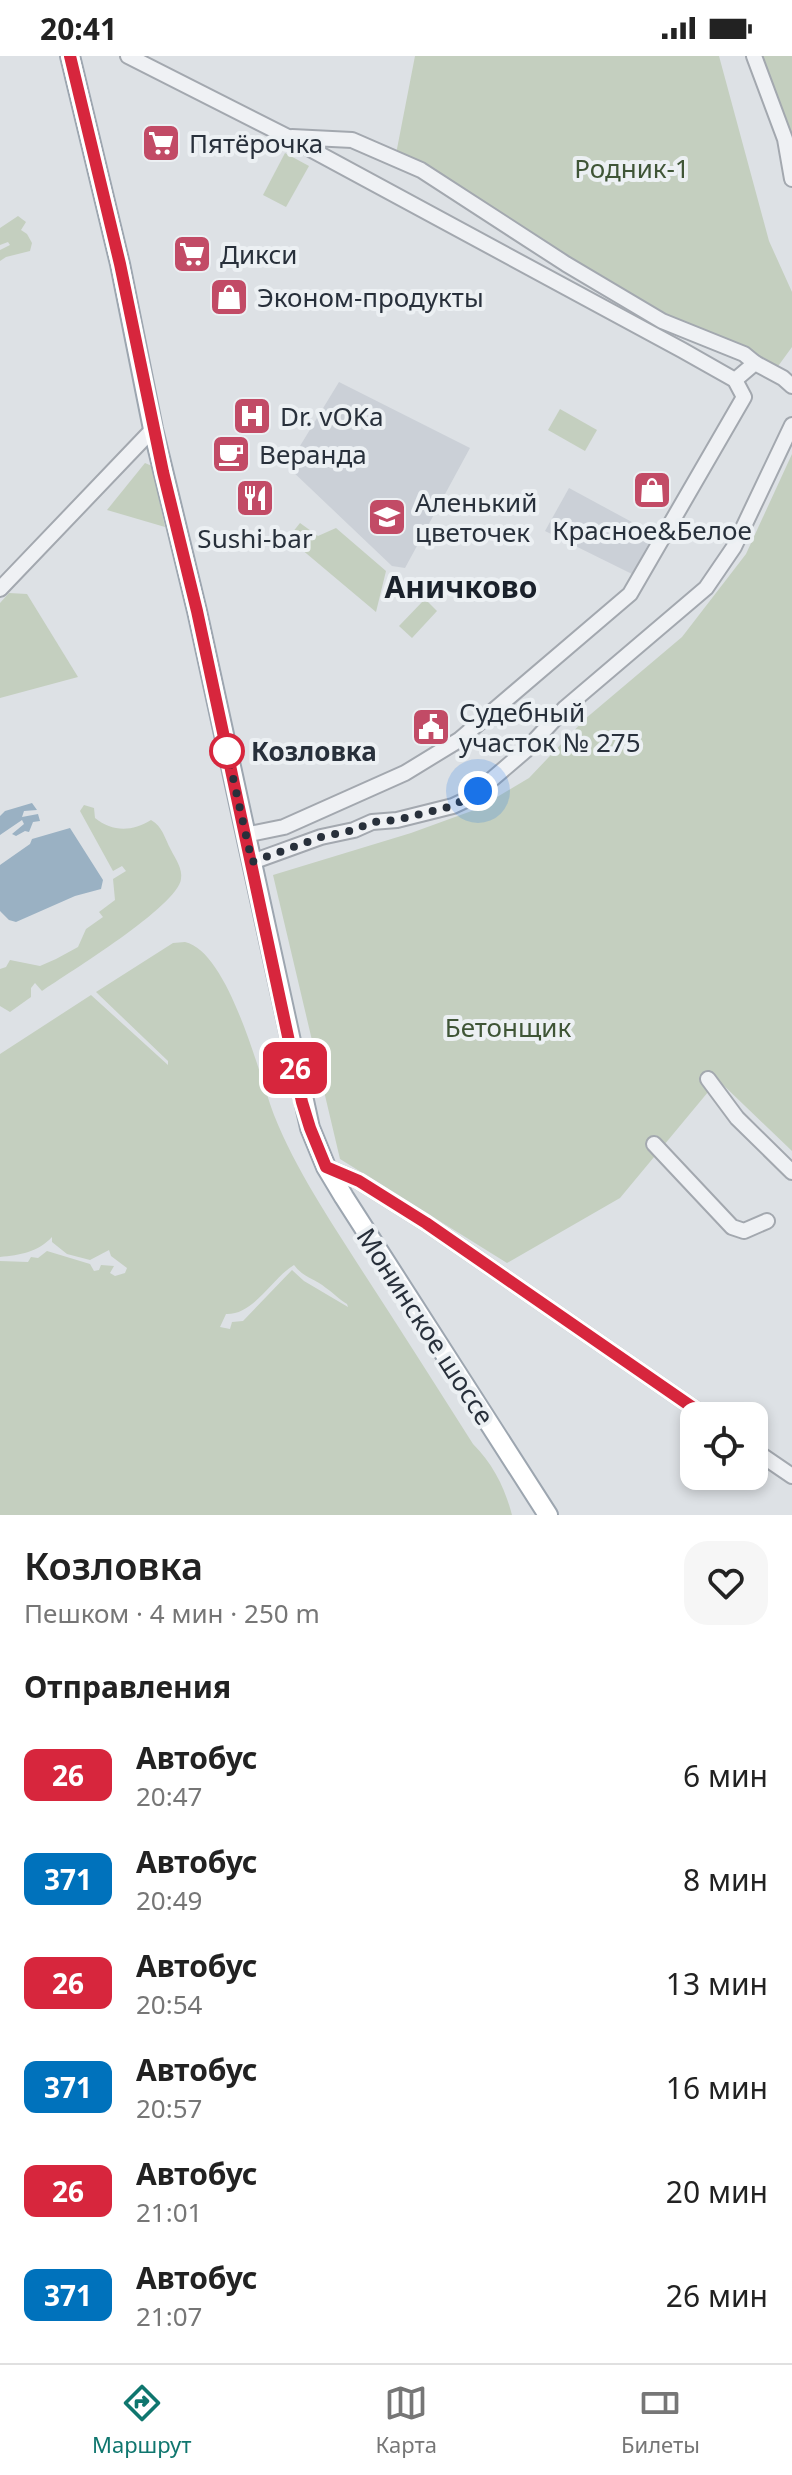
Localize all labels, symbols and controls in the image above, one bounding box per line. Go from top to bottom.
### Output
text: 20:41 [40,8,117,49]
supermarket icon: Пятёрочка [140,122,182,164]
place label: Пятёрочка [189,125,323,161]
park label: Родник-1 [574,150,690,186]
supermarket icon: Дикси [171,233,213,275]
place label: Дикси [220,236,297,272]
shop icon: Эконом-продукты [208,276,250,318]
place label: Эконом-продукты [257,279,484,315]
hospital icon: Dr. vOKa [231,395,273,437]
place label: Dr. vOKa [280,398,383,434]
cafe icon: Веранда [210,433,252,475]
place label: Веранда [259,436,367,472]
shop icon: Красное&Белое [631,469,673,511]
restaurant icon: Sushi-bar [234,477,276,519]
place label: Аленький цветочек [415,484,537,550]
school or university icon: Аленький цветочек [366,496,408,538]
place label: Красное&Белое [552,512,752,548]
place label: Sushi-bar [197,520,313,556]
district label: Аничково [385,566,537,607]
place label: Судебный участок № 275 [459,694,641,760]
public building icon: Судебный участок № 275 [410,706,452,748]
place label: Козловка [251,733,377,769]
marker: Козловка [210,734,244,768]
your location [458,771,498,811]
park label: Бетонщик [445,1009,571,1045]
line badge: 26 [259,1042,331,1094]
text: 26 [279,1049,311,1087]
street label: Монинское шоссе [349,1221,503,1431]
map controls [680,1402,768,1490]
button: locate [680,1402,768,1490]
text: Козловка [24,1539,203,1591]
button: heart [684,1541,768,1625]
text: Пешком · 4 мин · 250 m [24,1595,320,1631]
text: Отправления [24,1666,231,1707]
text: Автобус [136,1737,258,1778]
text: 6 мин [683,1755,768,1796]
text: 26 [52,1756,84,1794]
text: 20:47 [136,1778,202,1814]
text: Автобус [136,1841,258,1882]
text: 8 мин [683,1859,768,1900]
text: 371 [44,1860,92,1898]
text: 20:49 [136,1882,202,1918]
text: Автобус [136,1945,258,1986]
text: 13 мин [666,1963,768,2004]
text: 26 [52,1964,84,2002]
text: 20:54 [136,1986,202,2022]
text: Автобус [136,2049,258,2090]
text: 16 мин [666,2067,768,2108]
text: 371 [44,2068,92,2106]
text: 20:57 [136,2090,202,2126]
text: Автобус [136,2153,258,2194]
text: 20 мин [666,2171,768,2212]
text: 26 [52,2172,84,2210]
text: 21:01 [136,2194,202,2230]
text: Автобус [136,2257,258,2298]
text: 26 мин [666,2275,768,2316]
text: 371 [44,2276,92,2314]
text: 21:07 [136,2298,202,2334]
tab: Маршрут [92,2381,191,2459]
tab: Карта [376,2381,437,2459]
tab: Билеты [621,2381,700,2459]

